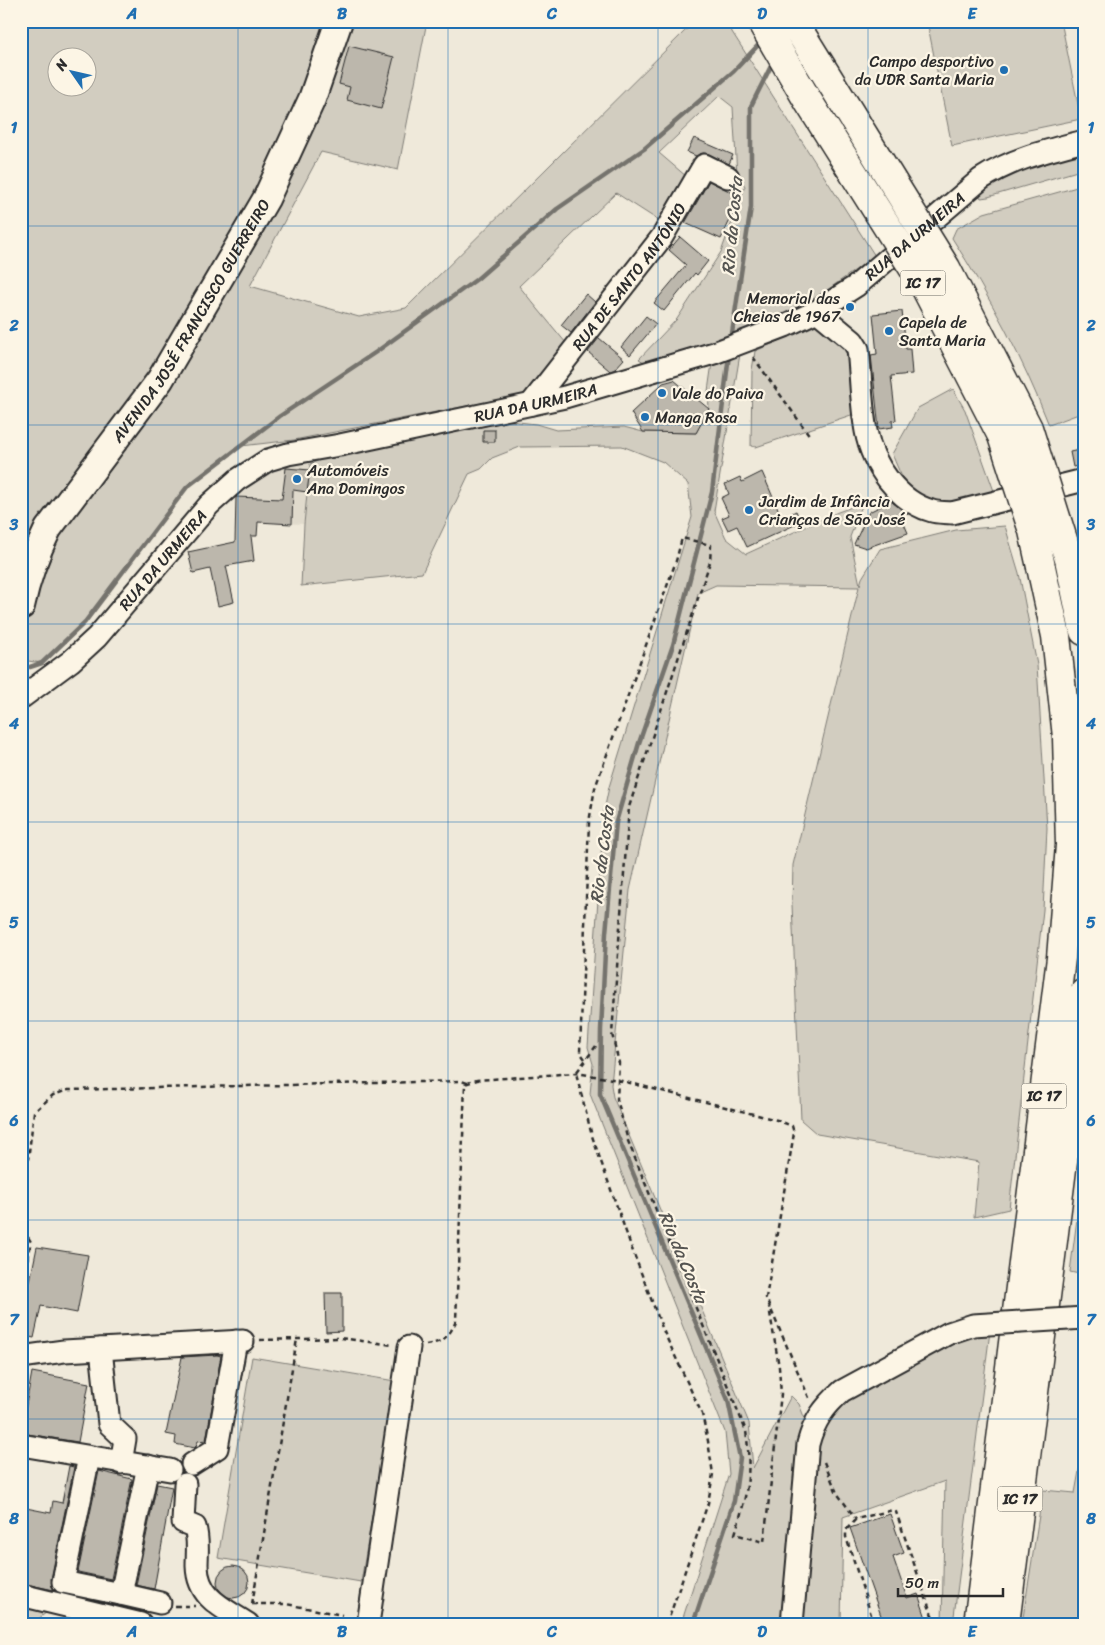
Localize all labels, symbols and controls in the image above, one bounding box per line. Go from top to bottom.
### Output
text: A [126,0,137,28]
text: B [337,0,348,28]
text: C [546,0,558,28]
text: D [757,0,767,28]
text: E [968,0,978,28]
place label: Campo desportivo da UDR Santa Maria [855,47,995,94]
north arrow [48,48,98,98]
text: N [48,54,75,77]
marker: Campo desportivo da UDR Santa Maria [998,64,1010,76]
text: 1 [11,113,18,142]
text: 1 [1088,113,1095,142]
water label: Rio da Costa [712,174,752,276]
street label: RUA DA URMEIRA [858,184,972,288]
street label: AVENIDA JOSÉ FRANCISCO GUERREIRO [103,193,278,449]
street label: RUA DE SANTO ANTÓNIO [564,197,694,357]
road number: IC 17 [900,270,946,296]
place label: Memorial das Cheias de 1967 [734,284,841,331]
marker: Memorial das Cheias de 1967 [844,301,856,313]
place label: Capela de Santa Maria [899,308,987,355]
text: 2 [8,311,19,340]
text: 2 [1085,311,1096,340]
marker: Capela de Santa Maria [883,325,895,337]
street label: RUA DA URMEIRA [471,374,601,430]
place label: Vale do Paiva [672,379,764,408]
marker: Vale do Paiva [656,387,668,399]
place label: Manga Rosa [655,403,737,432]
marker: Manga Rosa [639,411,651,423]
place label: Automóveis Ana Domingos [306,456,406,503]
marker: Automóveis Ana Domingos [291,473,303,485]
place label: Jardim de Infância Crianças de São José [758,487,906,534]
street label: RUA DA URMEIRA [111,502,214,617]
marker: Jardim de Infância Crianças de São José [743,504,755,516]
text: 3 [9,510,19,539]
text: 3 [1086,510,1096,539]
text: 4 [8,709,19,738]
text: 4 [1085,709,1096,738]
water label: Rio da Costa [580,803,624,906]
text: 5 [9,908,19,937]
text: 5 [1086,908,1096,937]
road number: IC 17 [1022,1084,1066,1108]
text: 6 [8,1106,19,1135]
text: 6 [1085,1106,1096,1135]
water label: Rio da Costa [649,1206,718,1310]
text: 7 [9,1305,20,1334]
text: 7 [1086,1305,1097,1334]
road number: IC 17 [998,1486,1042,1512]
text: 8 [8,1504,19,1533]
text: 8 [1085,1504,1096,1533]
scale bar [898,1565,1002,1597]
text: 50 m [905,1570,940,1596]
text: A [126,1617,137,1645]
text: B [337,1617,348,1645]
text: C [546,1617,558,1645]
text: D [757,1617,767,1645]
text: E [968,1617,978,1645]

